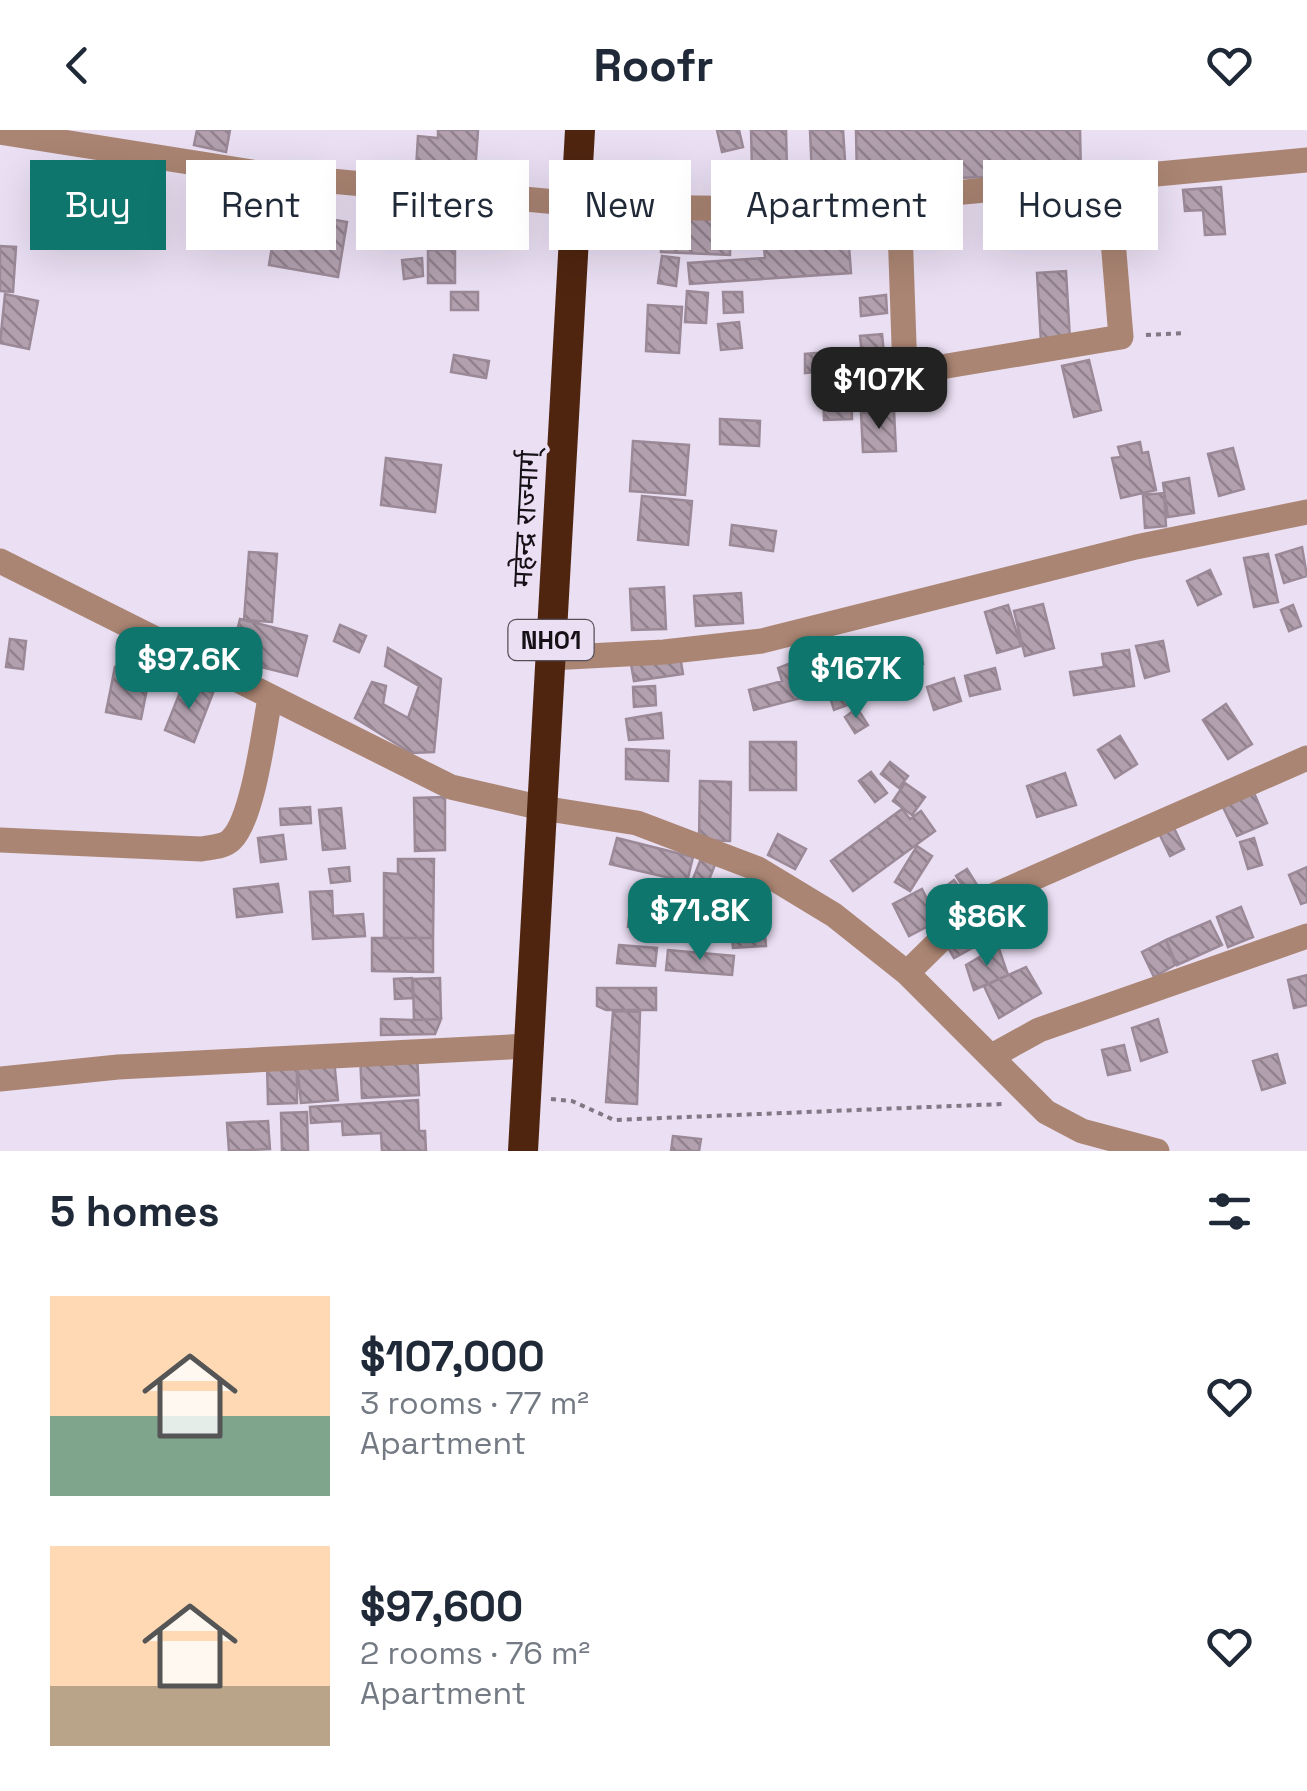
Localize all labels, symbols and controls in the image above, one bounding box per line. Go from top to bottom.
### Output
text: Roofr [593,37,714,94]
icon: back [50,38,105,93]
icon: heart [1202,38,1257,93]
chip: Buy [30,160,166,250]
chip: Rent [186,160,336,250]
chip: Filters [356,160,529,250]
chip: New [549,160,691,250]
chip: Apartment [711,160,963,250]
chip: House [983,160,1158,250]
pin: $107K [809,347,949,432]
text: $107K [833,359,925,399]
street label: महेन्द्र राज्मार्ग् [503,446,547,588]
road number: NH01 [508,620,594,660]
pin: $97.6K [108,627,270,712]
pin: $167K [786,636,926,721]
text: $97.6K [137,639,241,679]
text: $167K [811,648,901,688]
pin: $71.8K [619,878,781,963]
pin: $86K [928,884,1046,969]
text: $71.8K [650,890,750,930]
text: $86K [948,896,1026,936]
icon: filters [1202,1184,1257,1239]
text: 5 homes [50,1185,220,1238]
text: $107,000 [360,1330,545,1383]
icon: home [130,1336,250,1456]
icon: heart [1202,1369,1257,1424]
text: 3 rooms · 77 m² [360,1383,589,1423]
text: Apartment [360,1423,526,1463]
text: $97,600 [360,1580,523,1633]
icon: home [130,1586,250,1706]
icon: heart [1202,1619,1257,1674]
text: 2 rooms · 76 m² [360,1633,590,1673]
text: Apartment [360,1673,526,1713]

